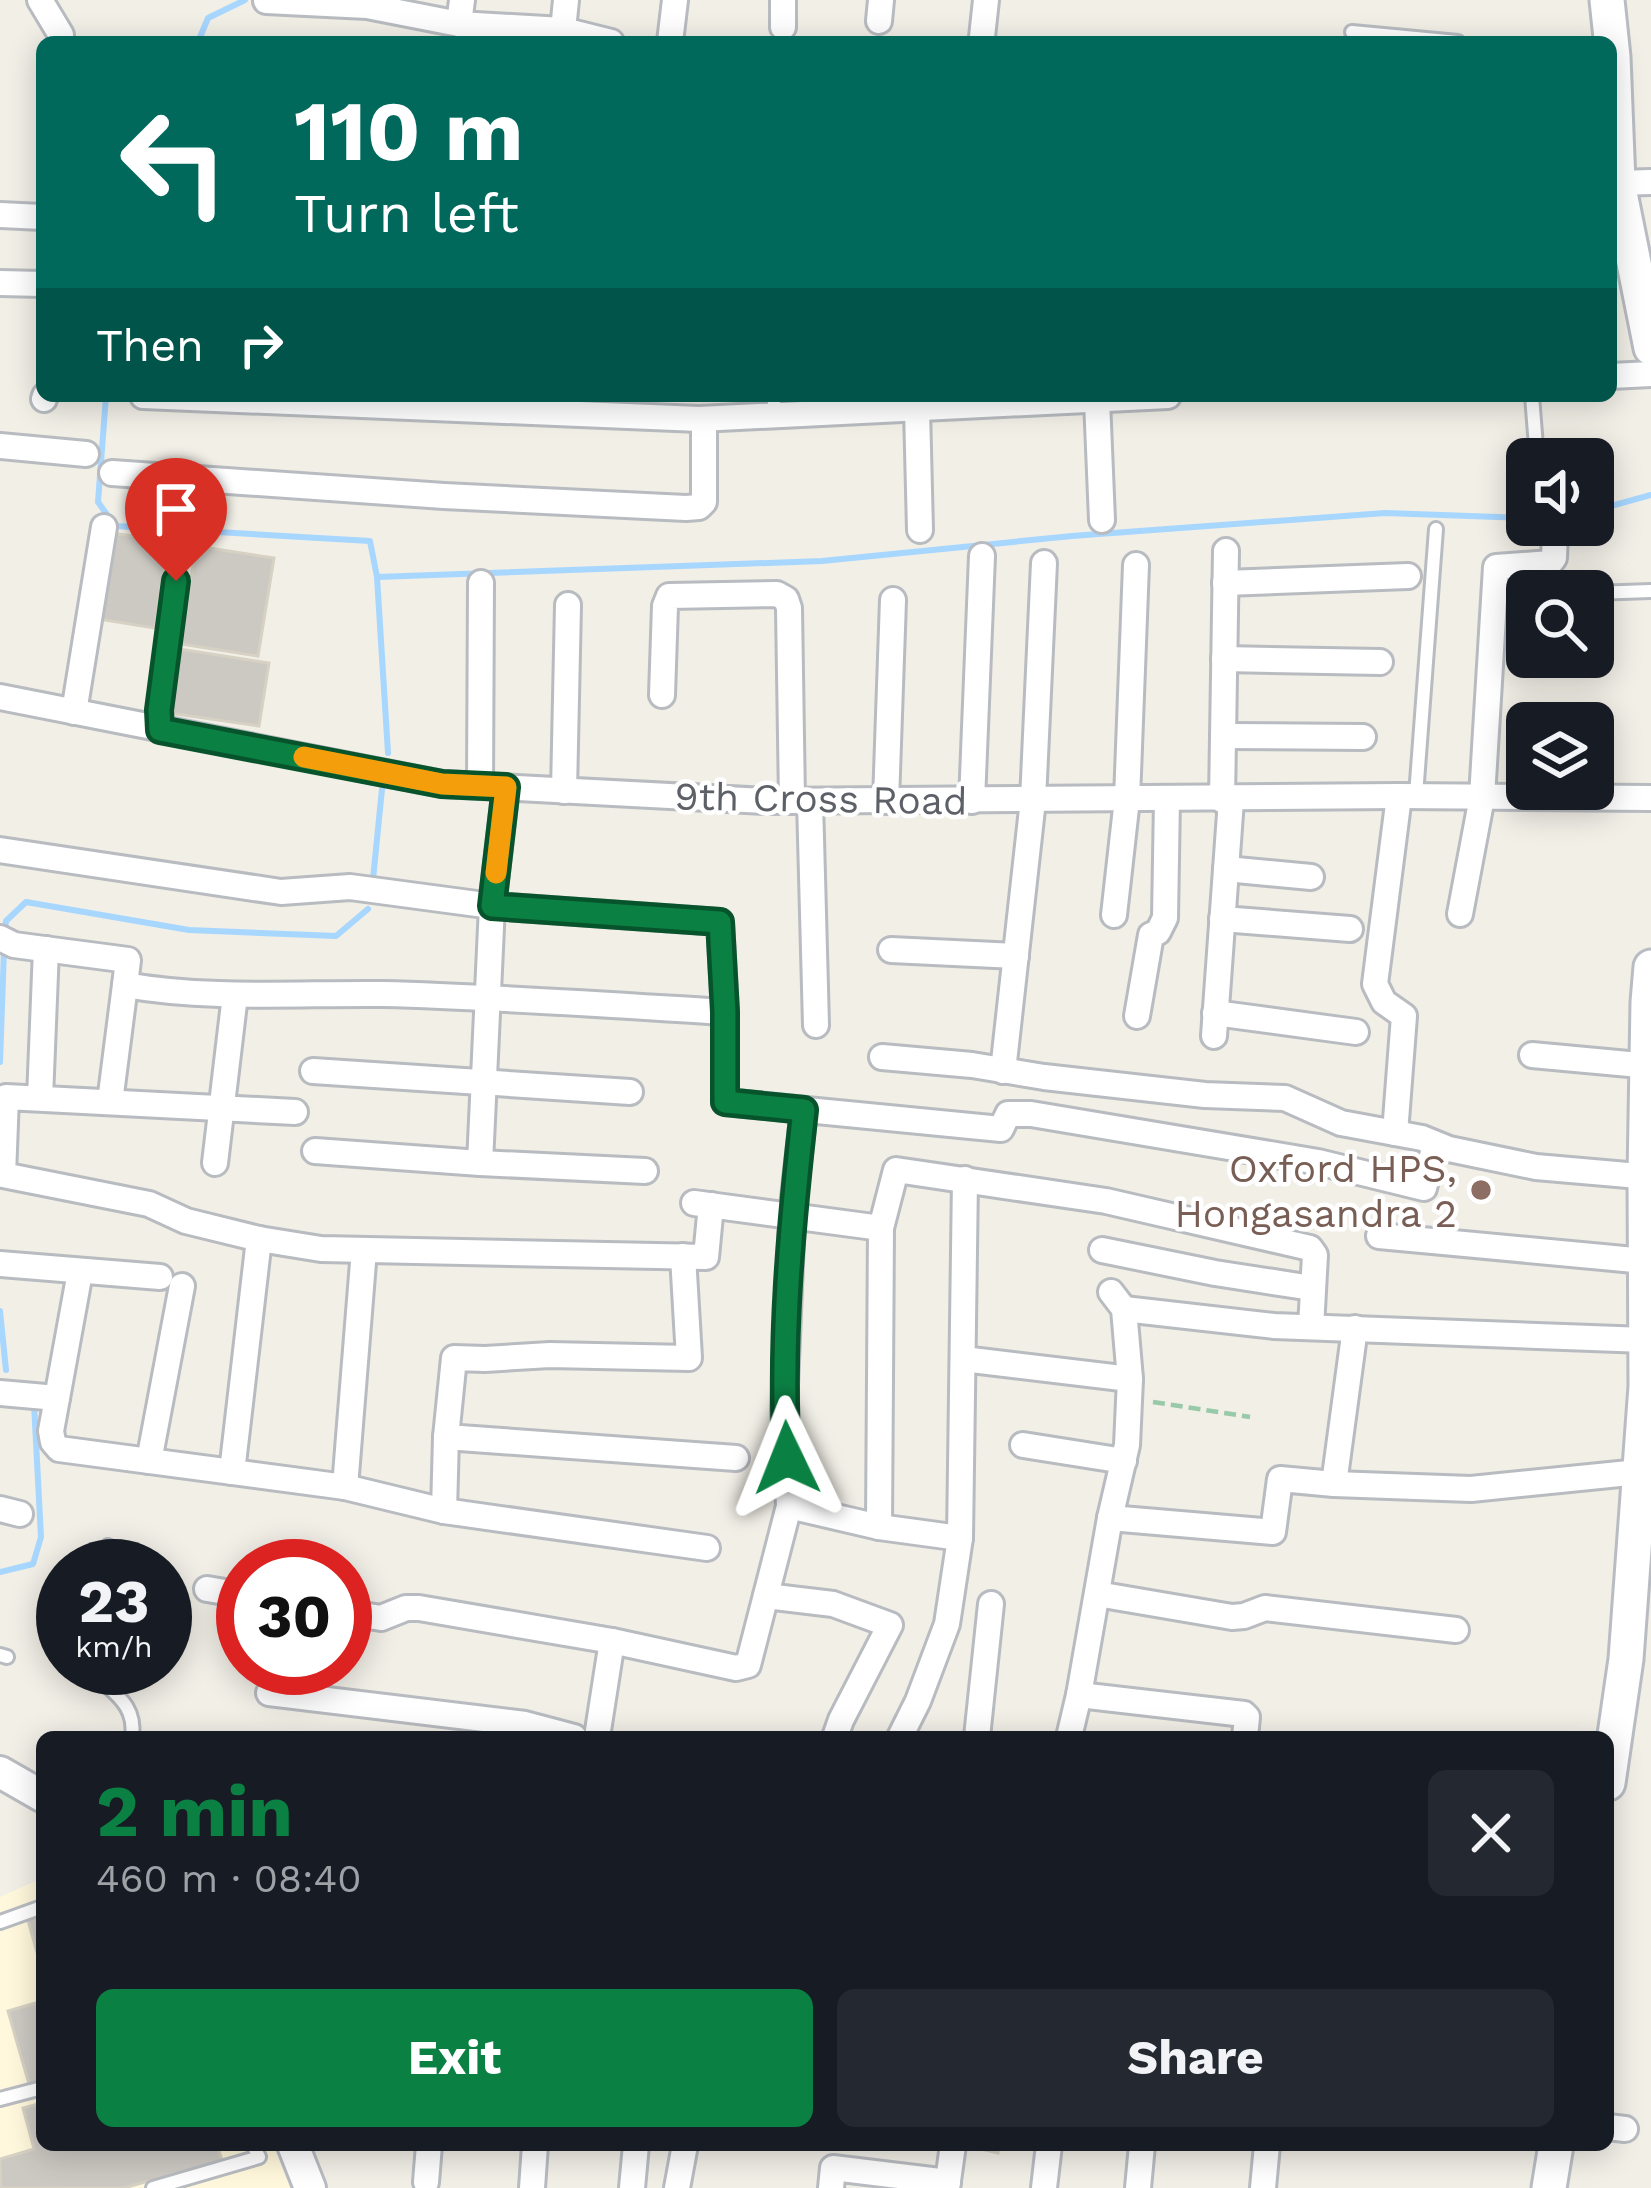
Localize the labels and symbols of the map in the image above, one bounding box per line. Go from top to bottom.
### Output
pin [125,458,227,581]
street label: 9th Cross Road [674,773,968,824]
place label: Oxford HPS, Hongasandra 2 [1175,1146,1457,1236]
marker: Oxford HPS, Hongasandra 2 [1468,1177,1494,1203]
position arrow [724,1395,850,1521]
speed limit sign: 30 [216,1539,372,1695]

